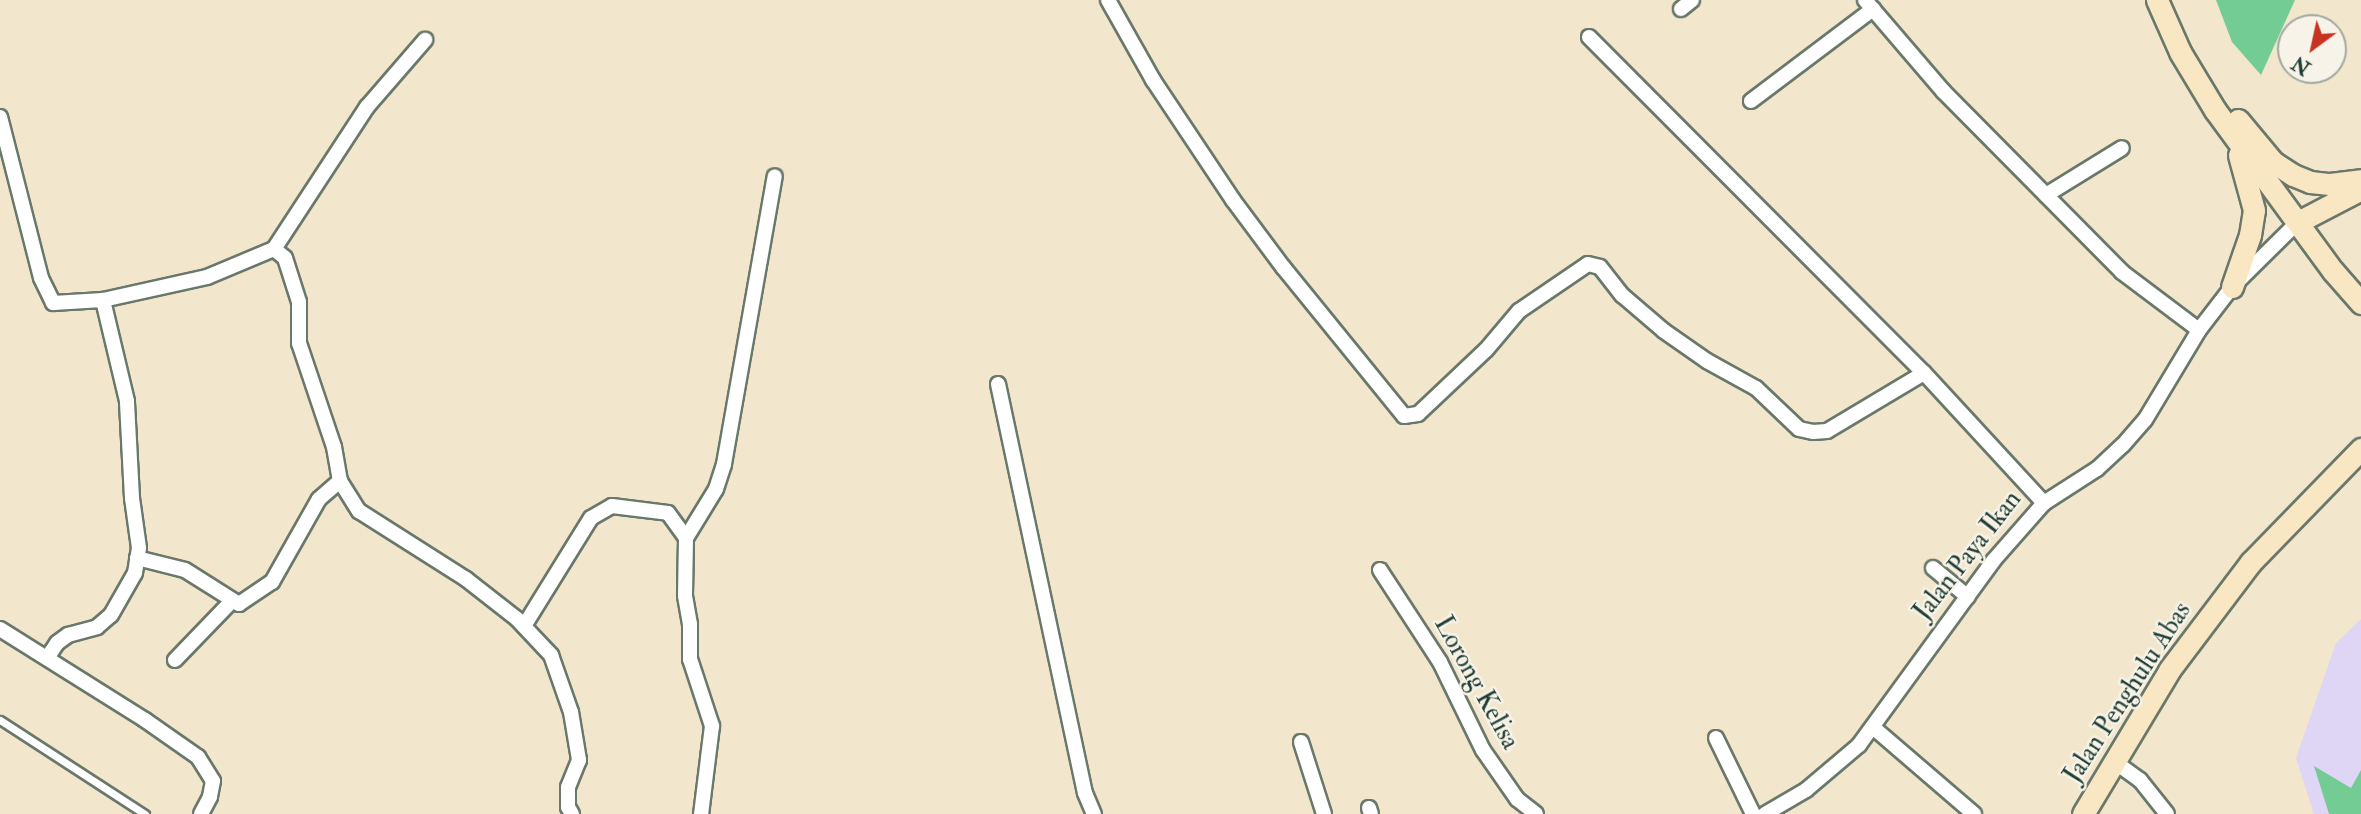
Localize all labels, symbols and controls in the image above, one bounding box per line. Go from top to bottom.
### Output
north arrow [2277,14,2347,84]
text: N [2288,50,2315,80]
street label: Jalan Paya Ikan [1908,485,2028,627]
street label: Jalan Penghulu Abas [2058,597,2198,789]
street label: Lorong Kelisa [1427,611,1525,755]

